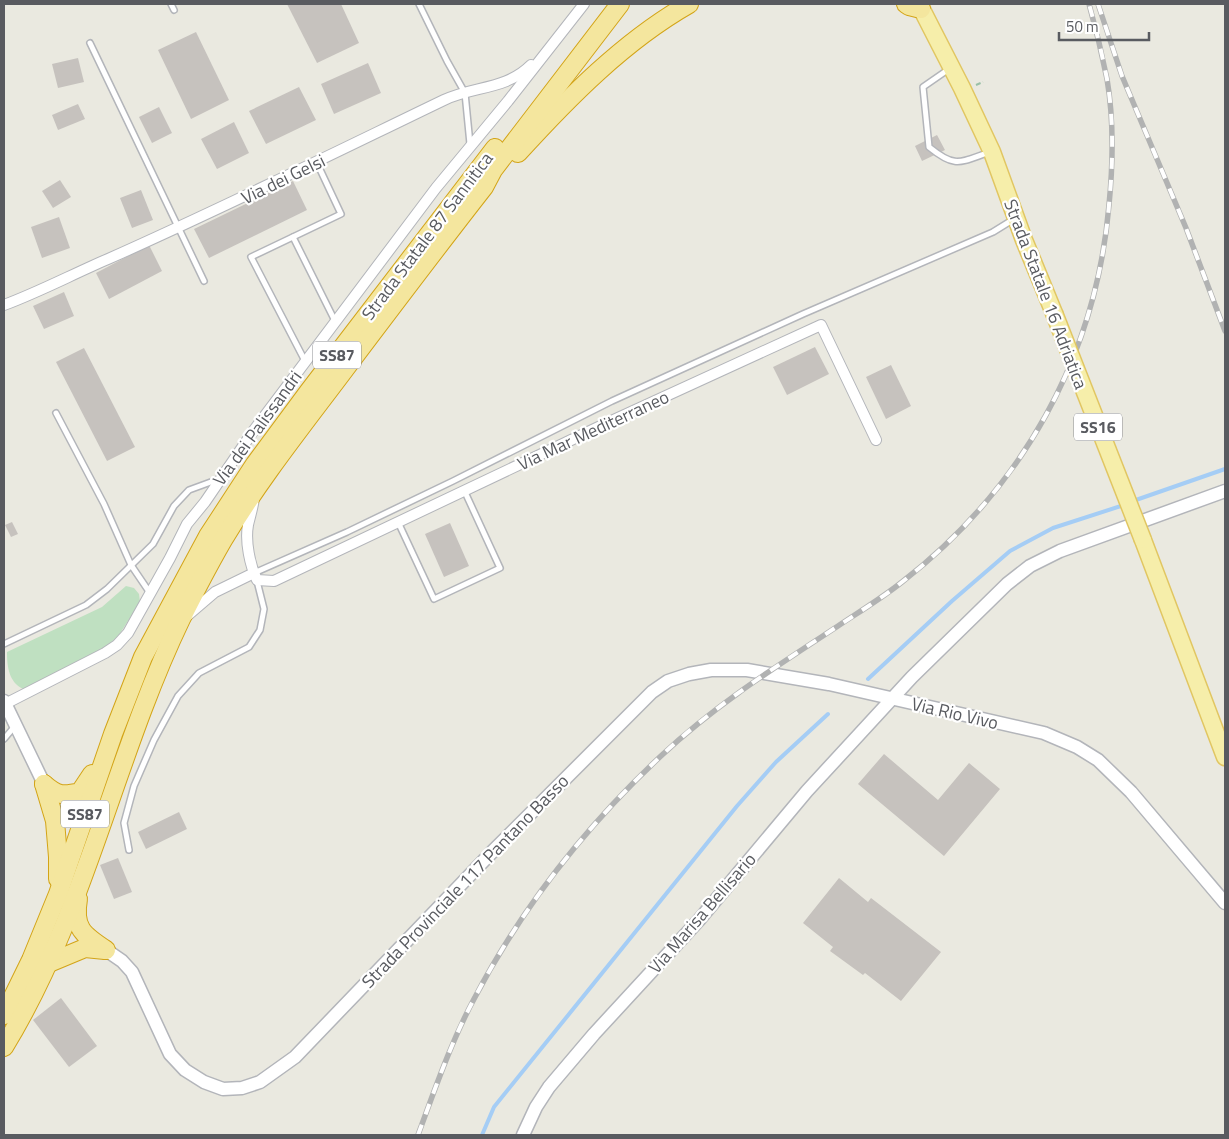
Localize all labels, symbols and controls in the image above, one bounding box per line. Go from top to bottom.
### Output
scale bar [1059,10,1149,42]
text: 50 m [1066,15,1099,38]
street label: Strada Statale 87 Sannitica [355,146,499,326]
street label: Via dei Gelsi [236,147,330,211]
street label: Strada Statale 16 Adriatica [997,195,1095,393]
road number: SS87 [313,342,361,368]
street label: Via dei Palissandri [206,365,308,491]
street label: Via Mar Mediterraneo [513,383,673,477]
road number: SS16 [1074,414,1122,441]
street label: Via Rio Vivo [909,690,1001,736]
street label: Strada Provinciale 117 Pantano Basso [355,768,575,994]
road number: SS87 [61,801,109,828]
street label: Via Marisa Bellisario [642,847,762,979]

